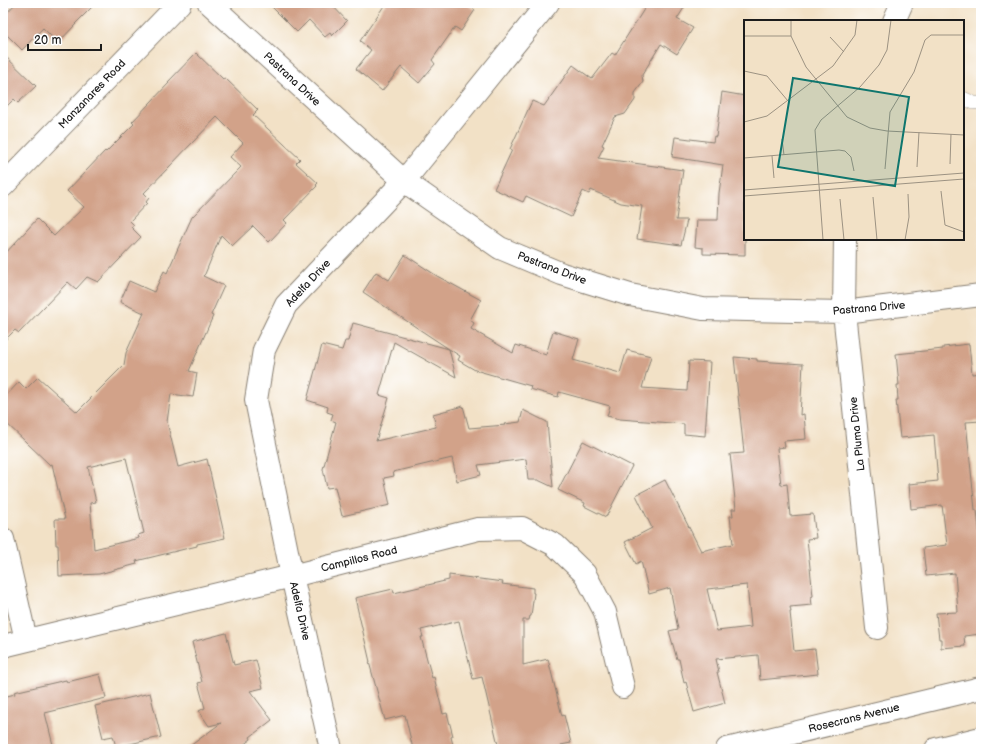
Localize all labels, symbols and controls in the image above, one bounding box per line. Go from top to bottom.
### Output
inset map [744,20,964,240]
scale bar [28,26,101,52]
text: 20 m [34,33,61,48]
street label: Pastrana Drive [261,49,323,109]
street label: Manzanares Road [56,57,128,131]
street label: Pastrana Drive [516,249,589,287]
street label: Adelfa Drive [283,256,333,309]
street label: Pastrana Drive [832,298,906,318]
street label: La Pluma Drive [847,396,867,472]
street label: Campillos Road [319,543,399,575]
street label: Adelfa Drive [287,580,313,642]
street label: Rosecrans Avenue [807,700,901,736]

